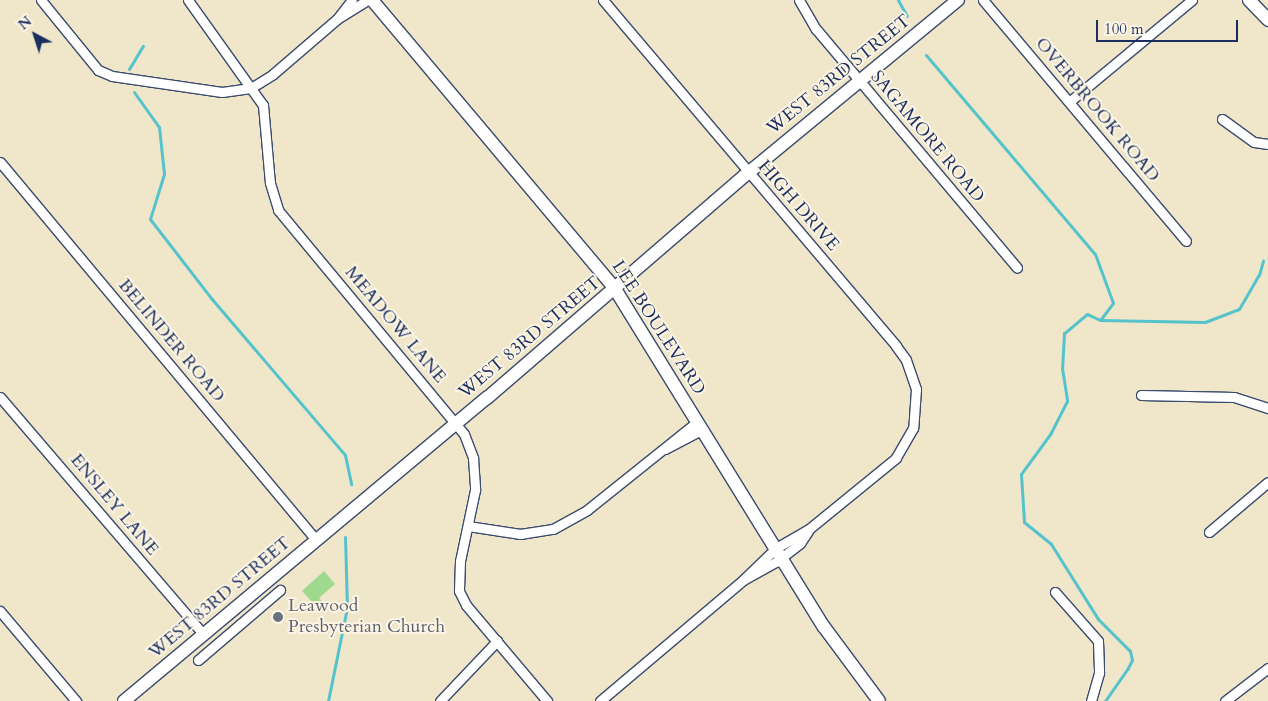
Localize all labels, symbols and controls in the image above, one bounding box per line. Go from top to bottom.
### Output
north arrow [10,10,60,60]
street label: WEST 83RD STREET [763,10,915,140]
scale bar [1098,10,1240,42]
text: N [14,12,36,34]
text: 100 m [1104,19,1144,39]
street label: OVERBROOK ROAD [1030,33,1164,187]
street label: SAGAMORE ROAD [866,67,988,207]
street label: HIGH DRIVE [753,156,843,256]
street label: LEE BOULEVARD [607,257,709,399]
street label: MEADOW LANE [340,262,450,388]
street label: WEST 83RD STREET [455,272,605,404]
street label: BELINDER ROAD [113,275,229,407]
street label: ENSLEY LANE [65,450,163,560]
street label: WEST 83RD STREET [145,532,295,664]
place label: Leawood Presbyterian Church [288,596,445,638]
marker: Leawood Presbyterian Church [272,611,284,623]

